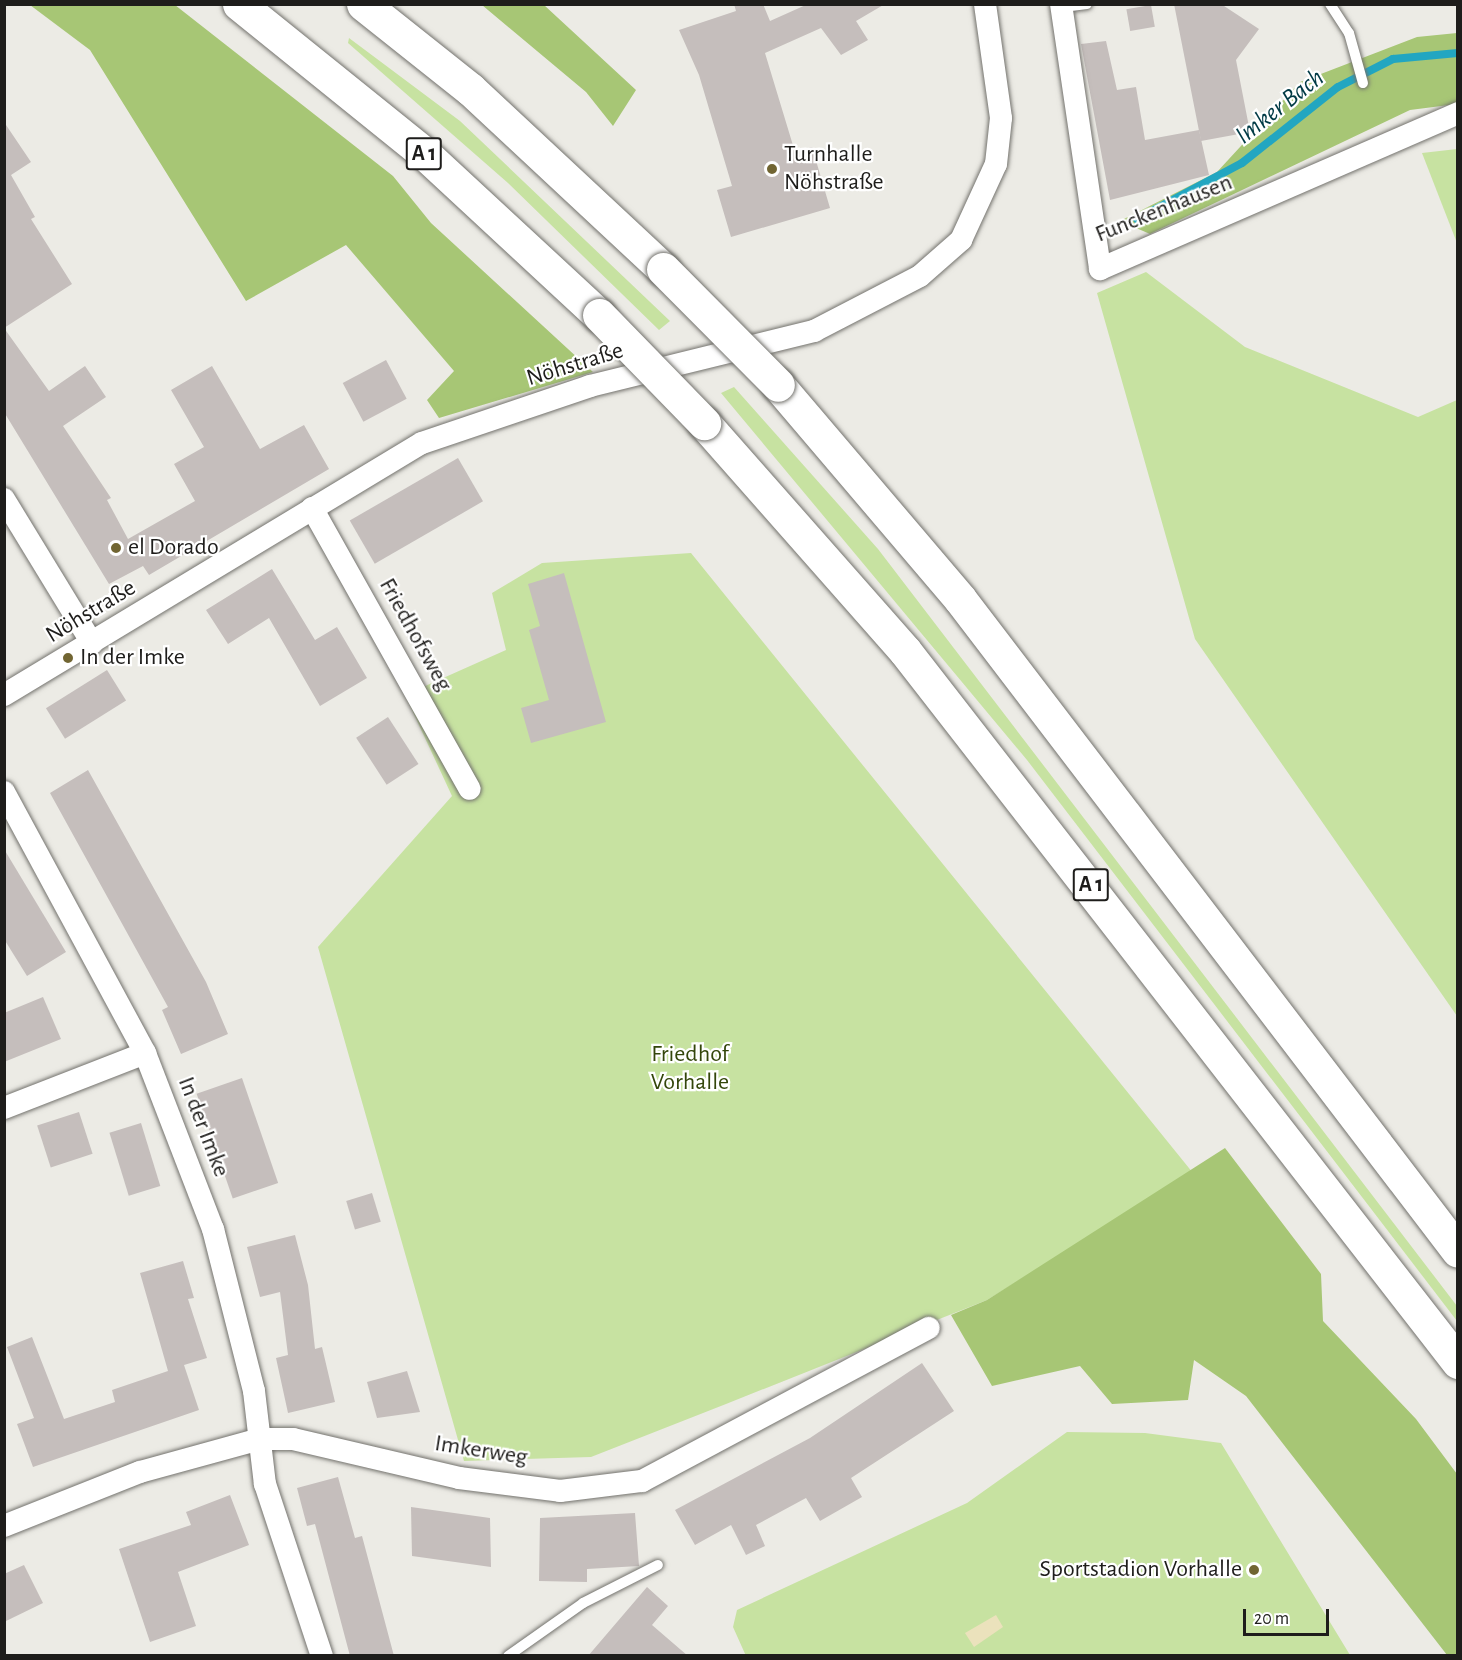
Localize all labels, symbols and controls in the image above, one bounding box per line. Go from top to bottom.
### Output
water label: Imker Bach [1229,63,1331,151]
road number: A 1 [404,135,444,173]
place label: Turnhalle Nöhstraße [784,141,884,197]
marker: Turnhalle Nöhstraße [765,162,779,176]
street label: Funckenhausen [1091,168,1237,250]
street label: Nöhstraße [523,337,627,393]
place label: el Dorado [128,534,219,562]
marker: el Dorado [109,541,123,555]
street label: Friedhofsweg [372,573,458,697]
street label: Nöhstraße [41,574,141,650]
place label: In der Imke [80,644,185,672]
marker: In der Imke [61,651,75,665]
road number: A 1 [1072,866,1110,904]
park label: Friedhof Vorhalle [651,1041,729,1097]
street label: In der Imke [171,1073,235,1181]
street label: Imkerweg [433,1429,529,1473]
place label: Sportstadion Vorhalle [1039,1556,1242,1584]
marker: Sportstadion Vorhalle [1247,1563,1261,1577]
scale bar [1246,1597,1332,1635]
text: 20 m [1254,1610,1289,1628]

